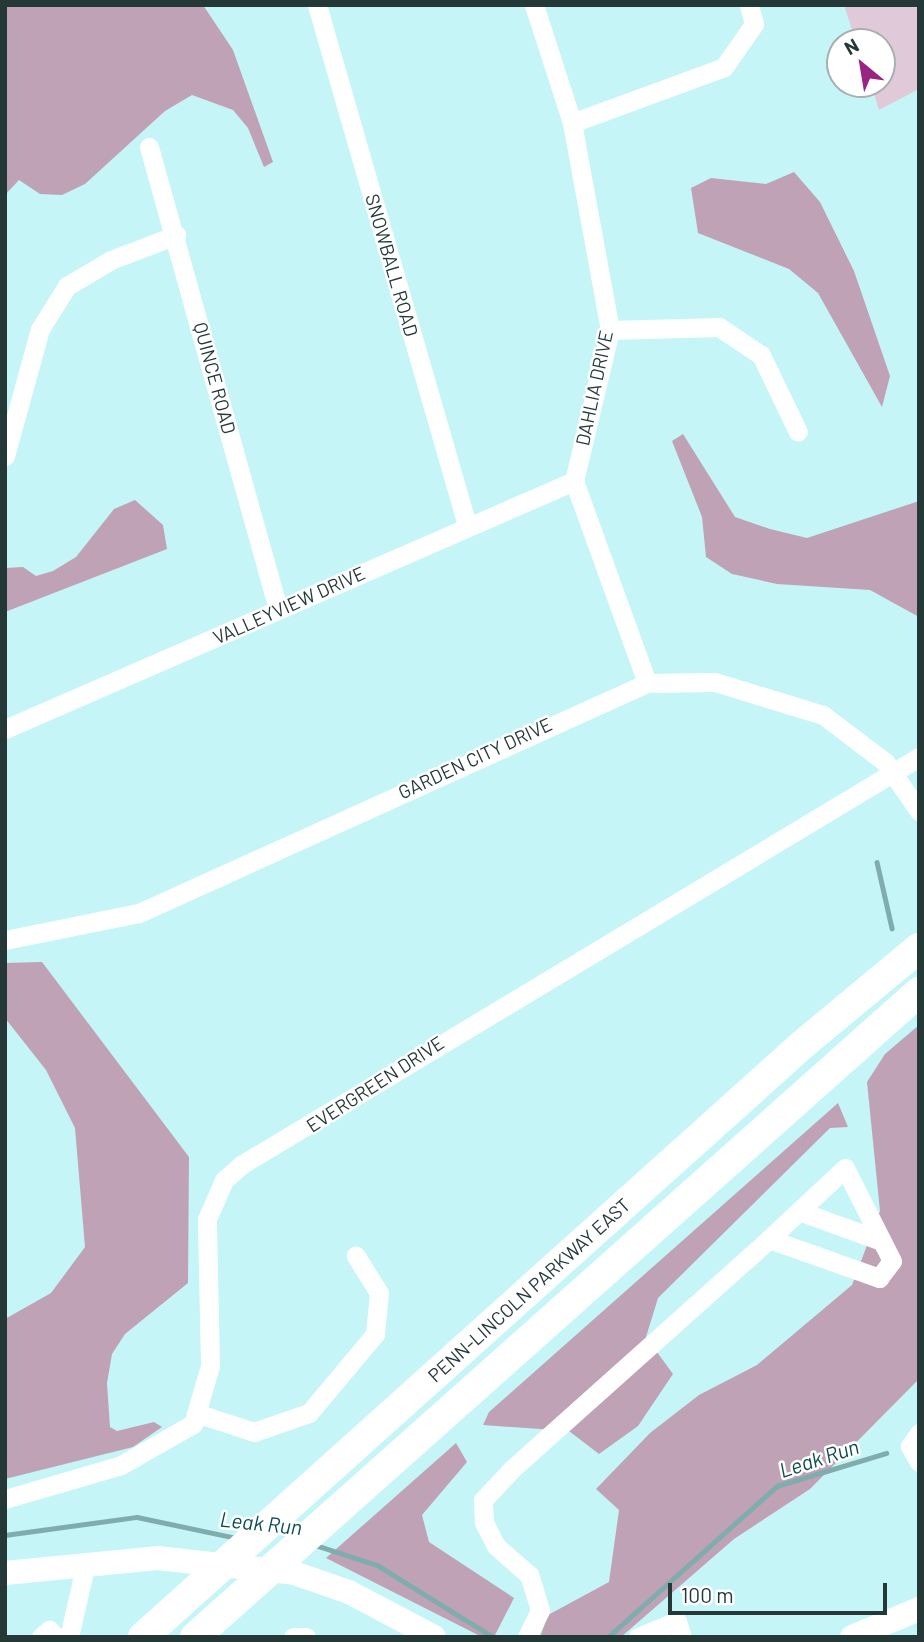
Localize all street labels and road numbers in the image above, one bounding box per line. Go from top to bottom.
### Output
street label: SNOWBALL ROAD [361,191,423,339]
street label: QUINCE ROAD [189,320,241,436]
street label: DAHLIA DRIVE [571,328,617,448]
street label: VALLEYVIEW DRIVE [210,561,368,649]
street label: GARDEN CITY DRIVE [394,712,556,804]
street label: EVERGREEN DRIVE [302,1031,448,1137]
street label: PENN-LINCOLN PARKWAY EAST [423,1193,635,1387]

